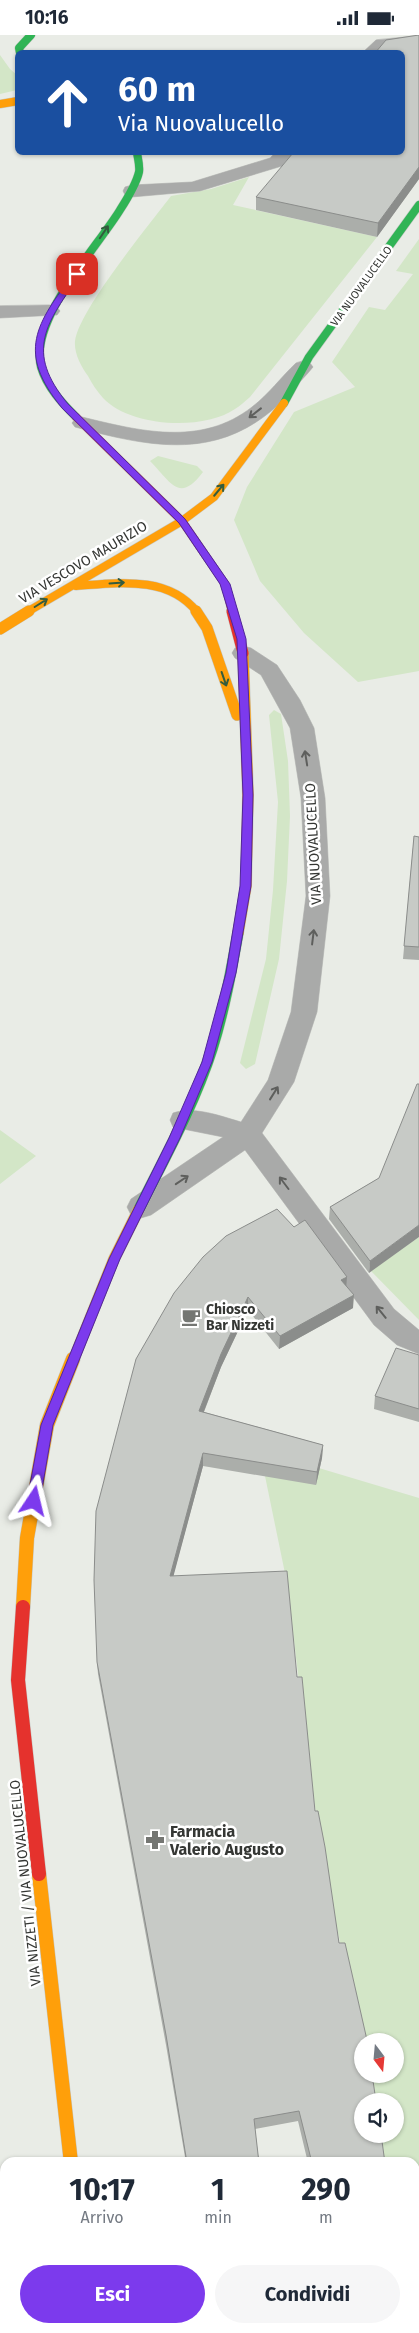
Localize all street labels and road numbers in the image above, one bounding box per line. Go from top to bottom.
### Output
street label: VIA NUOVALUCELLO [328,244,395,329]
street label: VIA VESCOVO MAURIZIO [16,517,150,607]
street label: VIA NUOVALUCELLO [302,783,325,905]
street label: VIA NIZZETI / VIA NUOVALUCELLO [6,1779,45,1987]

